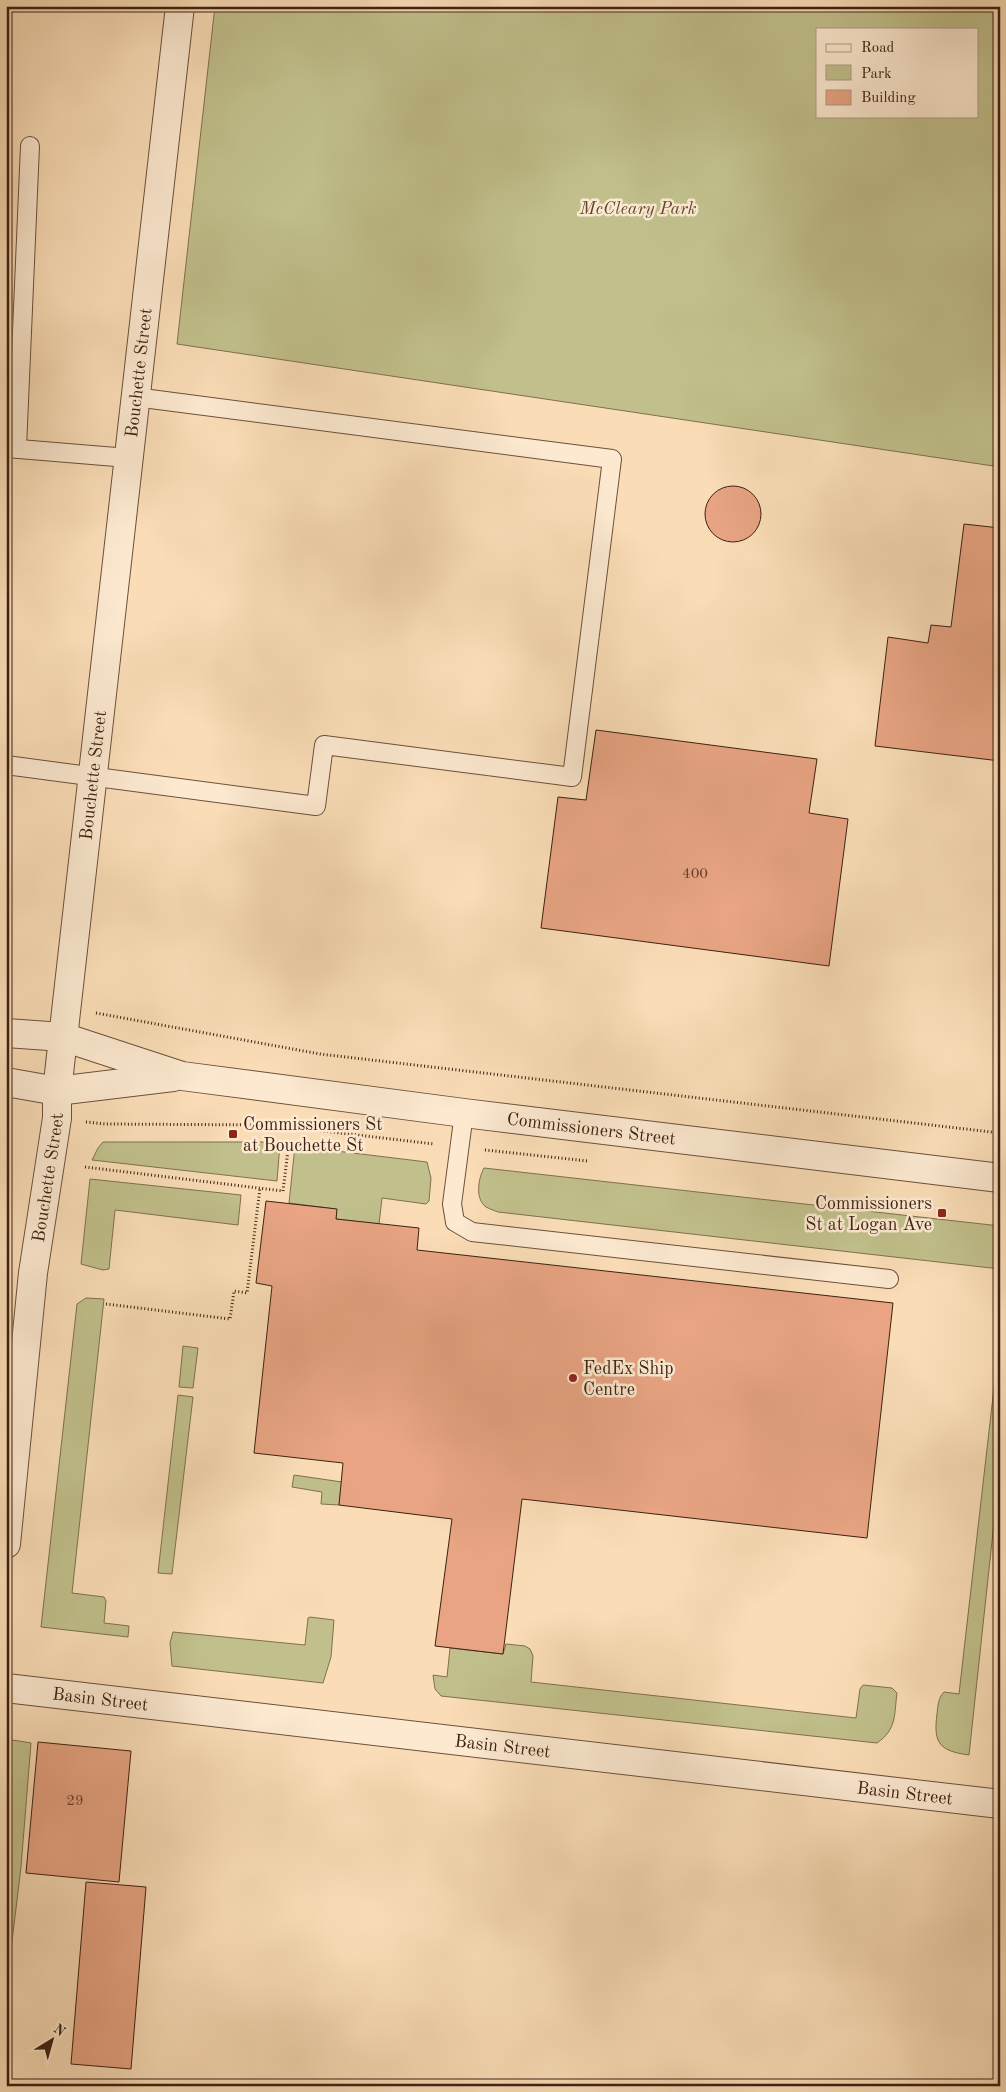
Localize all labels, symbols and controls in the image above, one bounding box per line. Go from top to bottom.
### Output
legend [816,28,978,118]
text: Road [861,41,895,56]
text: Park [861,67,892,82]
text: Building [861,91,916,106]
park label: McCleary Park [578,200,697,218]
street label: Bouchette Street [123,307,156,439]
street label: Bouchette Street [77,709,110,841]
house number: 400 [682,867,708,882]
street label: Commissioners Street [506,1110,677,1149]
street label: Bouchette Street [30,1113,67,1244]
place label: Commissioners St at Bouchette St [243,1116,383,1155]
marker: Commissioners St at Bouchette St [227,1128,239,1140]
place label: Commissioners St at Logan Ave [805,1195,932,1234]
marker: Commissioners St at Logan Ave [936,1207,948,1219]
place label: FedEx Ship Centre [583,1360,674,1399]
marker: FedEx Ship Centre [567,1372,579,1384]
street label: Basin Street [51,1685,149,1715]
street label: Basin Street [454,1732,552,1761]
street label: Basin Street [856,1779,954,1808]
house number: 29 [66,1794,84,1809]
north arrow [28,2014,78,2064]
text: N [51,2022,68,2039]

